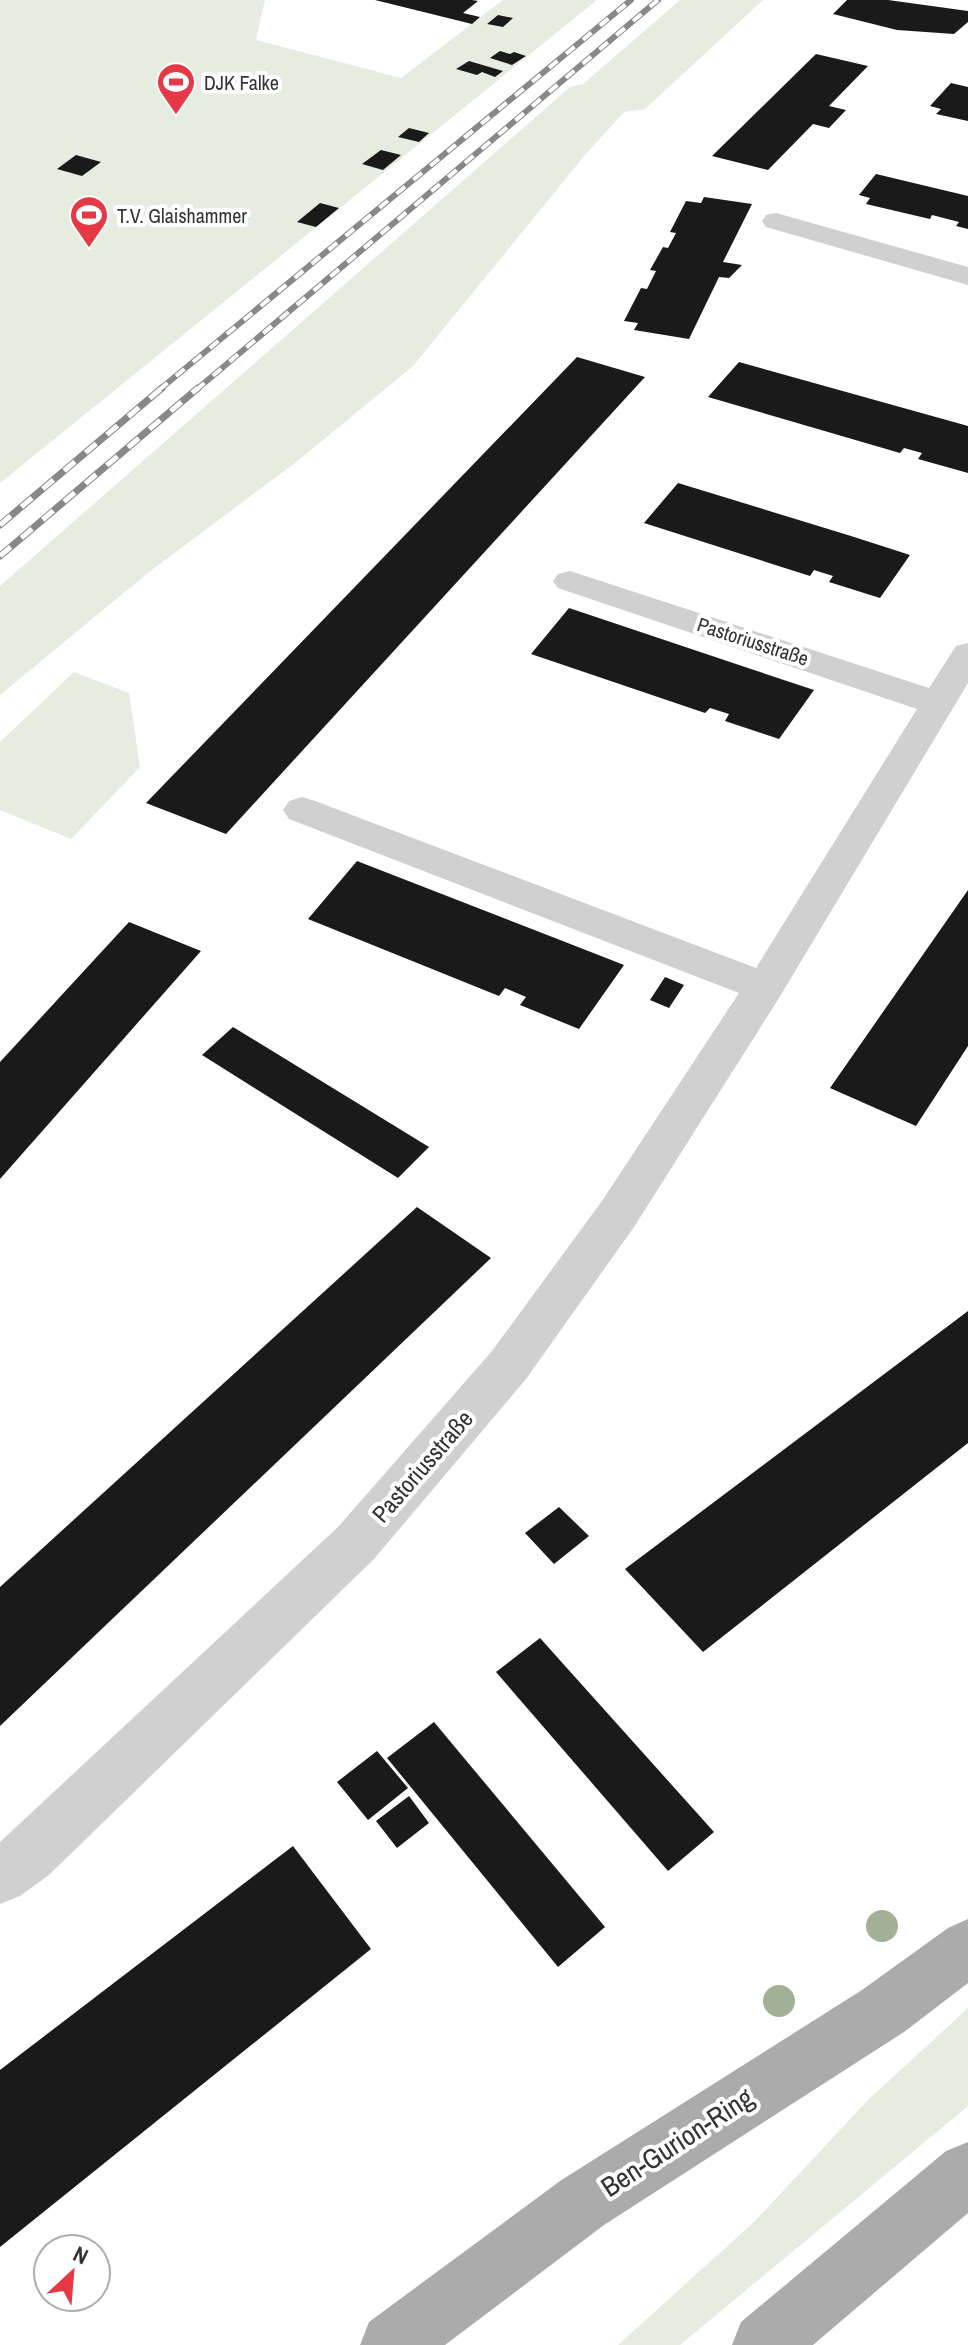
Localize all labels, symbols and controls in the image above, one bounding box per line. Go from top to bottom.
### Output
sports icon: DJK Falke [155,61,197,116]
place label: DJK Falke [204,69,279,96]
sports icon: T.V. Glaishammer [68,194,110,249]
place label: T.V. Glaishammer [117,202,247,229]
street label: Pastoriusstraße [694,610,812,672]
street label: Pastoriusstraße [364,1403,480,1529]
street label: Ben-Gurion-Ring [593,2078,761,2206]
north arrow [32,2233,112,2313]
text: N [68,2239,93,2271]

